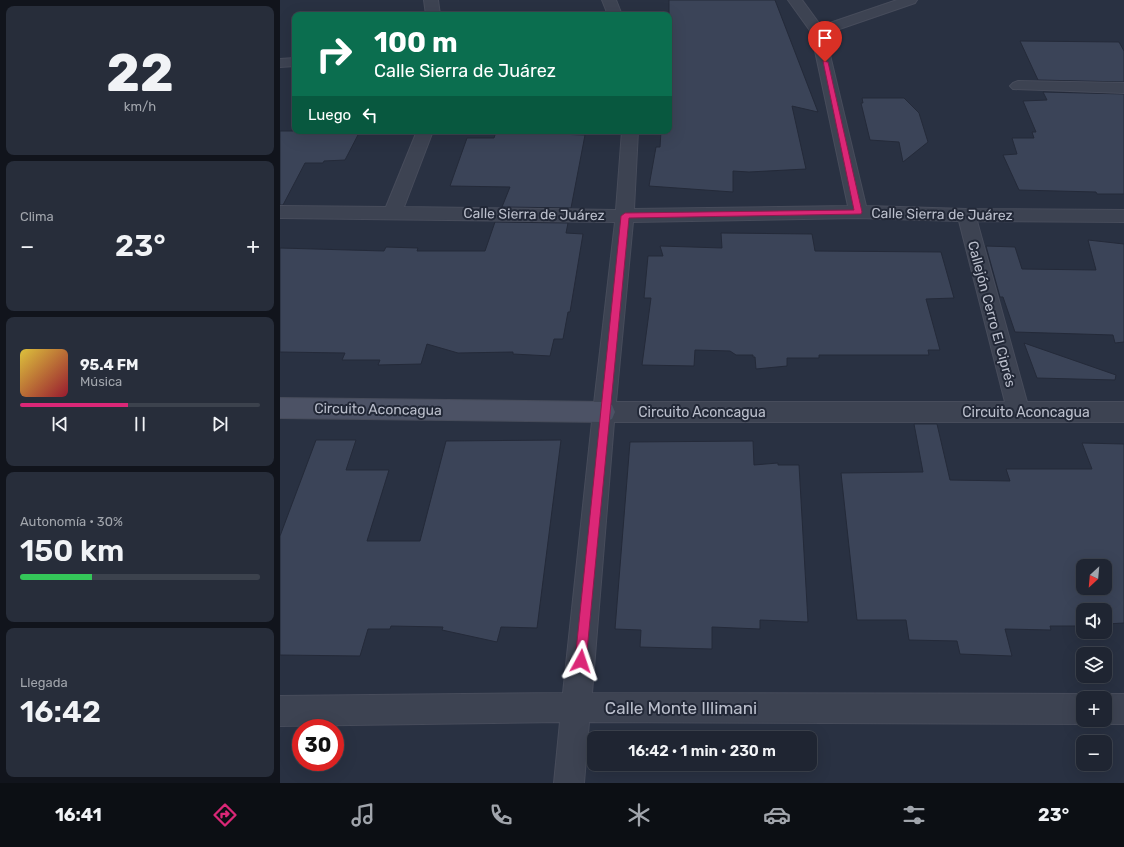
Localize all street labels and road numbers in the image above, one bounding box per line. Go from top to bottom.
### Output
street label: Calle Sierra de Juárez [463,205,605,224]
street label: Calle Sierra de Juárez [871,205,1013,224]
street label: Callejón Cerro El Ciprés [964,239,1019,389]
street label: Circuito Aconcagua [314,400,442,419]
street label: Circuito Aconcagua [638,404,766,421]
street label: Circuito Aconcagua [962,404,1090,421]
street label: Calle Monte Illimani [605,698,757,718]

